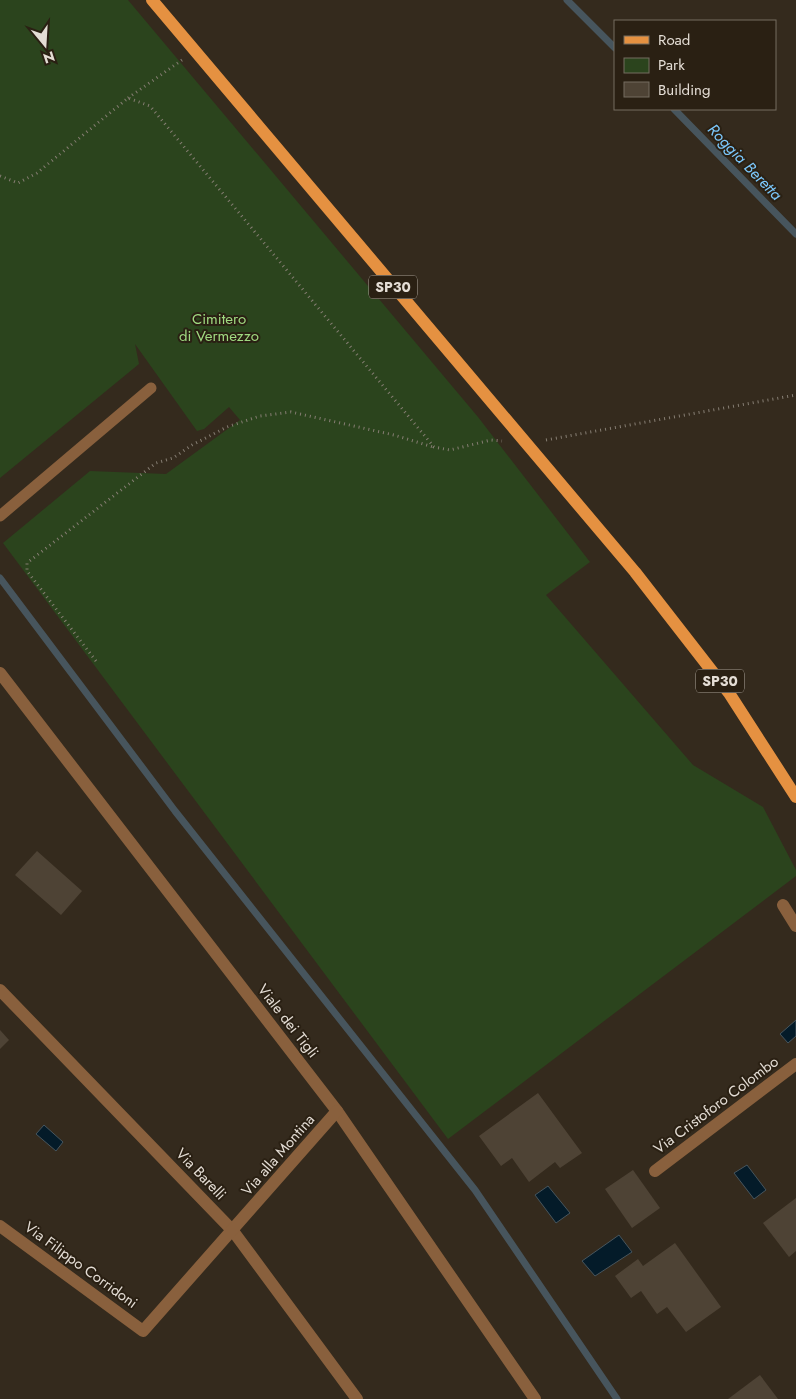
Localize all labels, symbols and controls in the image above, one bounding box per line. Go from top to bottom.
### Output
north arrow [20,20,70,70]
legend [614,20,776,110]
text: Road [658,29,690,51]
text: N [41,46,57,69]
text: Park [658,54,685,76]
text: Building [658,79,710,101]
water label: Roggia Beretta [702,119,788,206]
road number: SP30 [369,276,417,298]
park label: Cimitero di Vermezzo [179,308,259,347]
road number: SP30 [696,669,744,692]
street label: Viale dei Tigli [252,979,324,1063]
street label: Via Cristoforo Colombo [649,1051,783,1159]
street label: Via alla Montina [236,1109,320,1201]
street label: Via Barelli [171,1143,231,1205]
street label: Via Filippo Corridoni [20,1216,142,1314]

